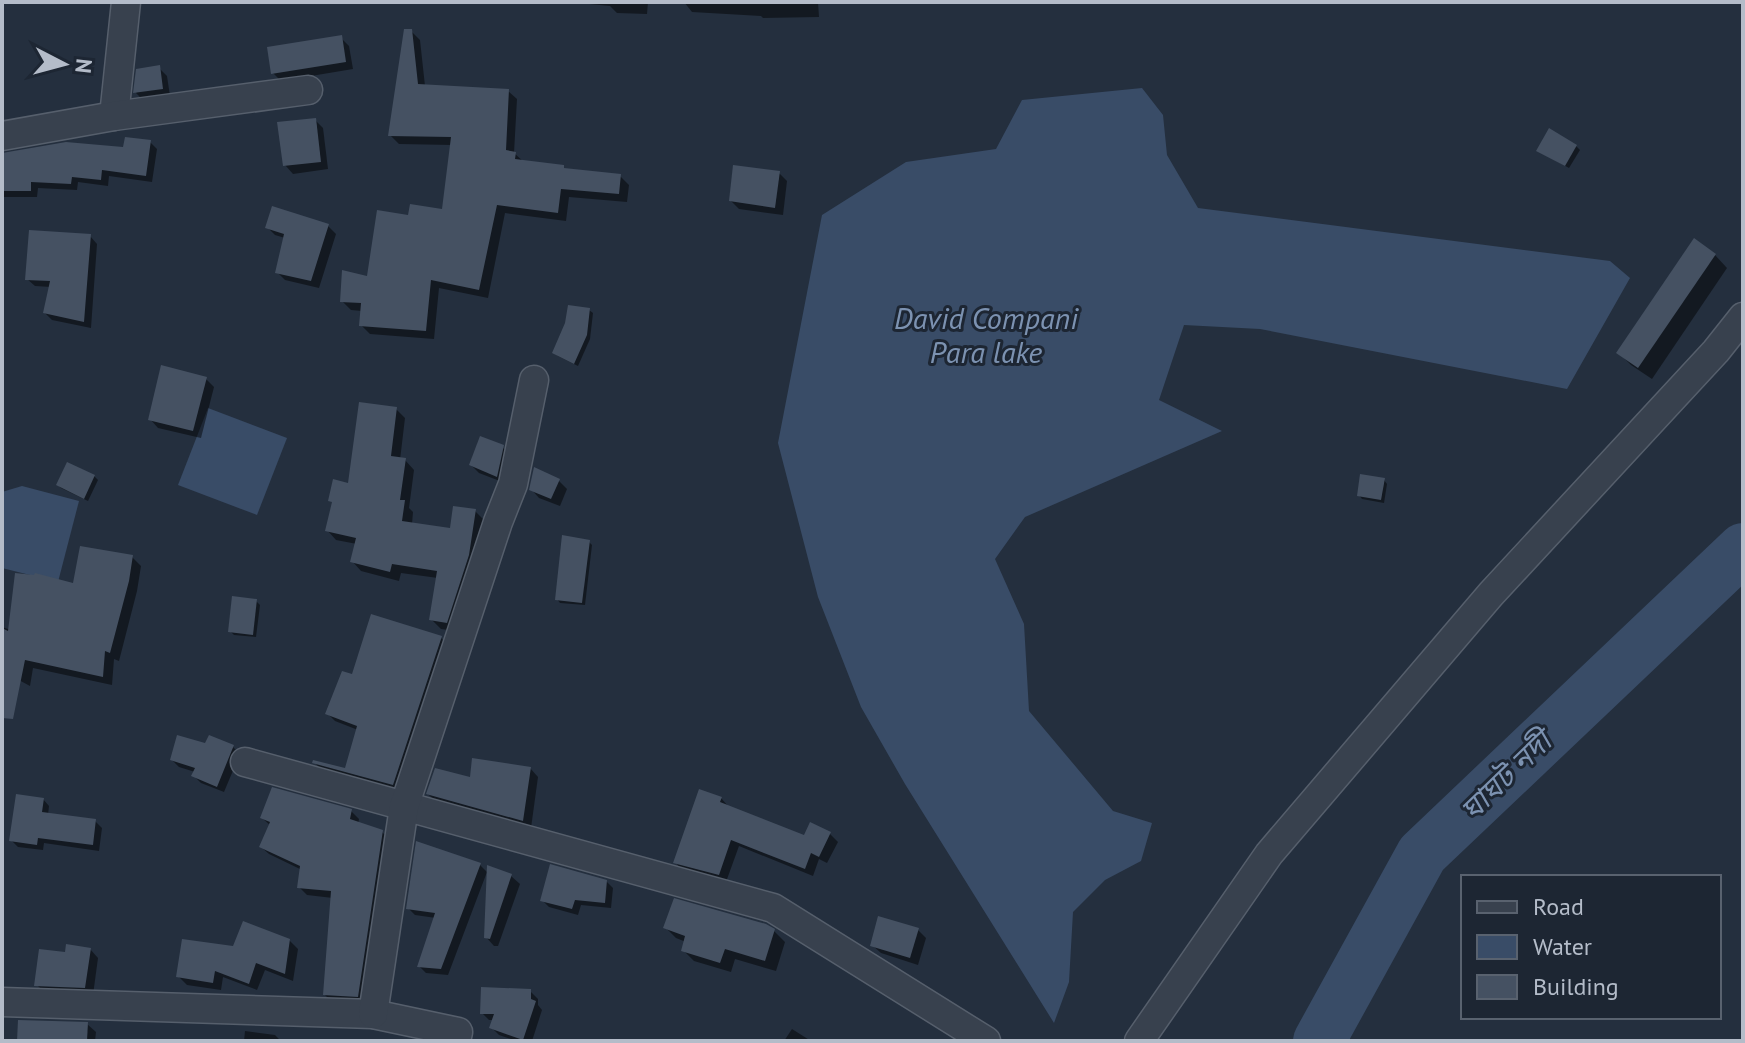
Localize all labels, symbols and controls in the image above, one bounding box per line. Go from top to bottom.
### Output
north arrow [24,24,104,104]
text: N [69,57,99,75]
water label: David Compani Para lake [894,298,1079,371]
water label: ঘাঘট নদী [1451,718,1563,828]
legend [1461,875,1721,1019]
text: Road [1533,891,1584,922]
text: Water [1533,931,1592,962]
text: Building [1533,971,1619,1002]

